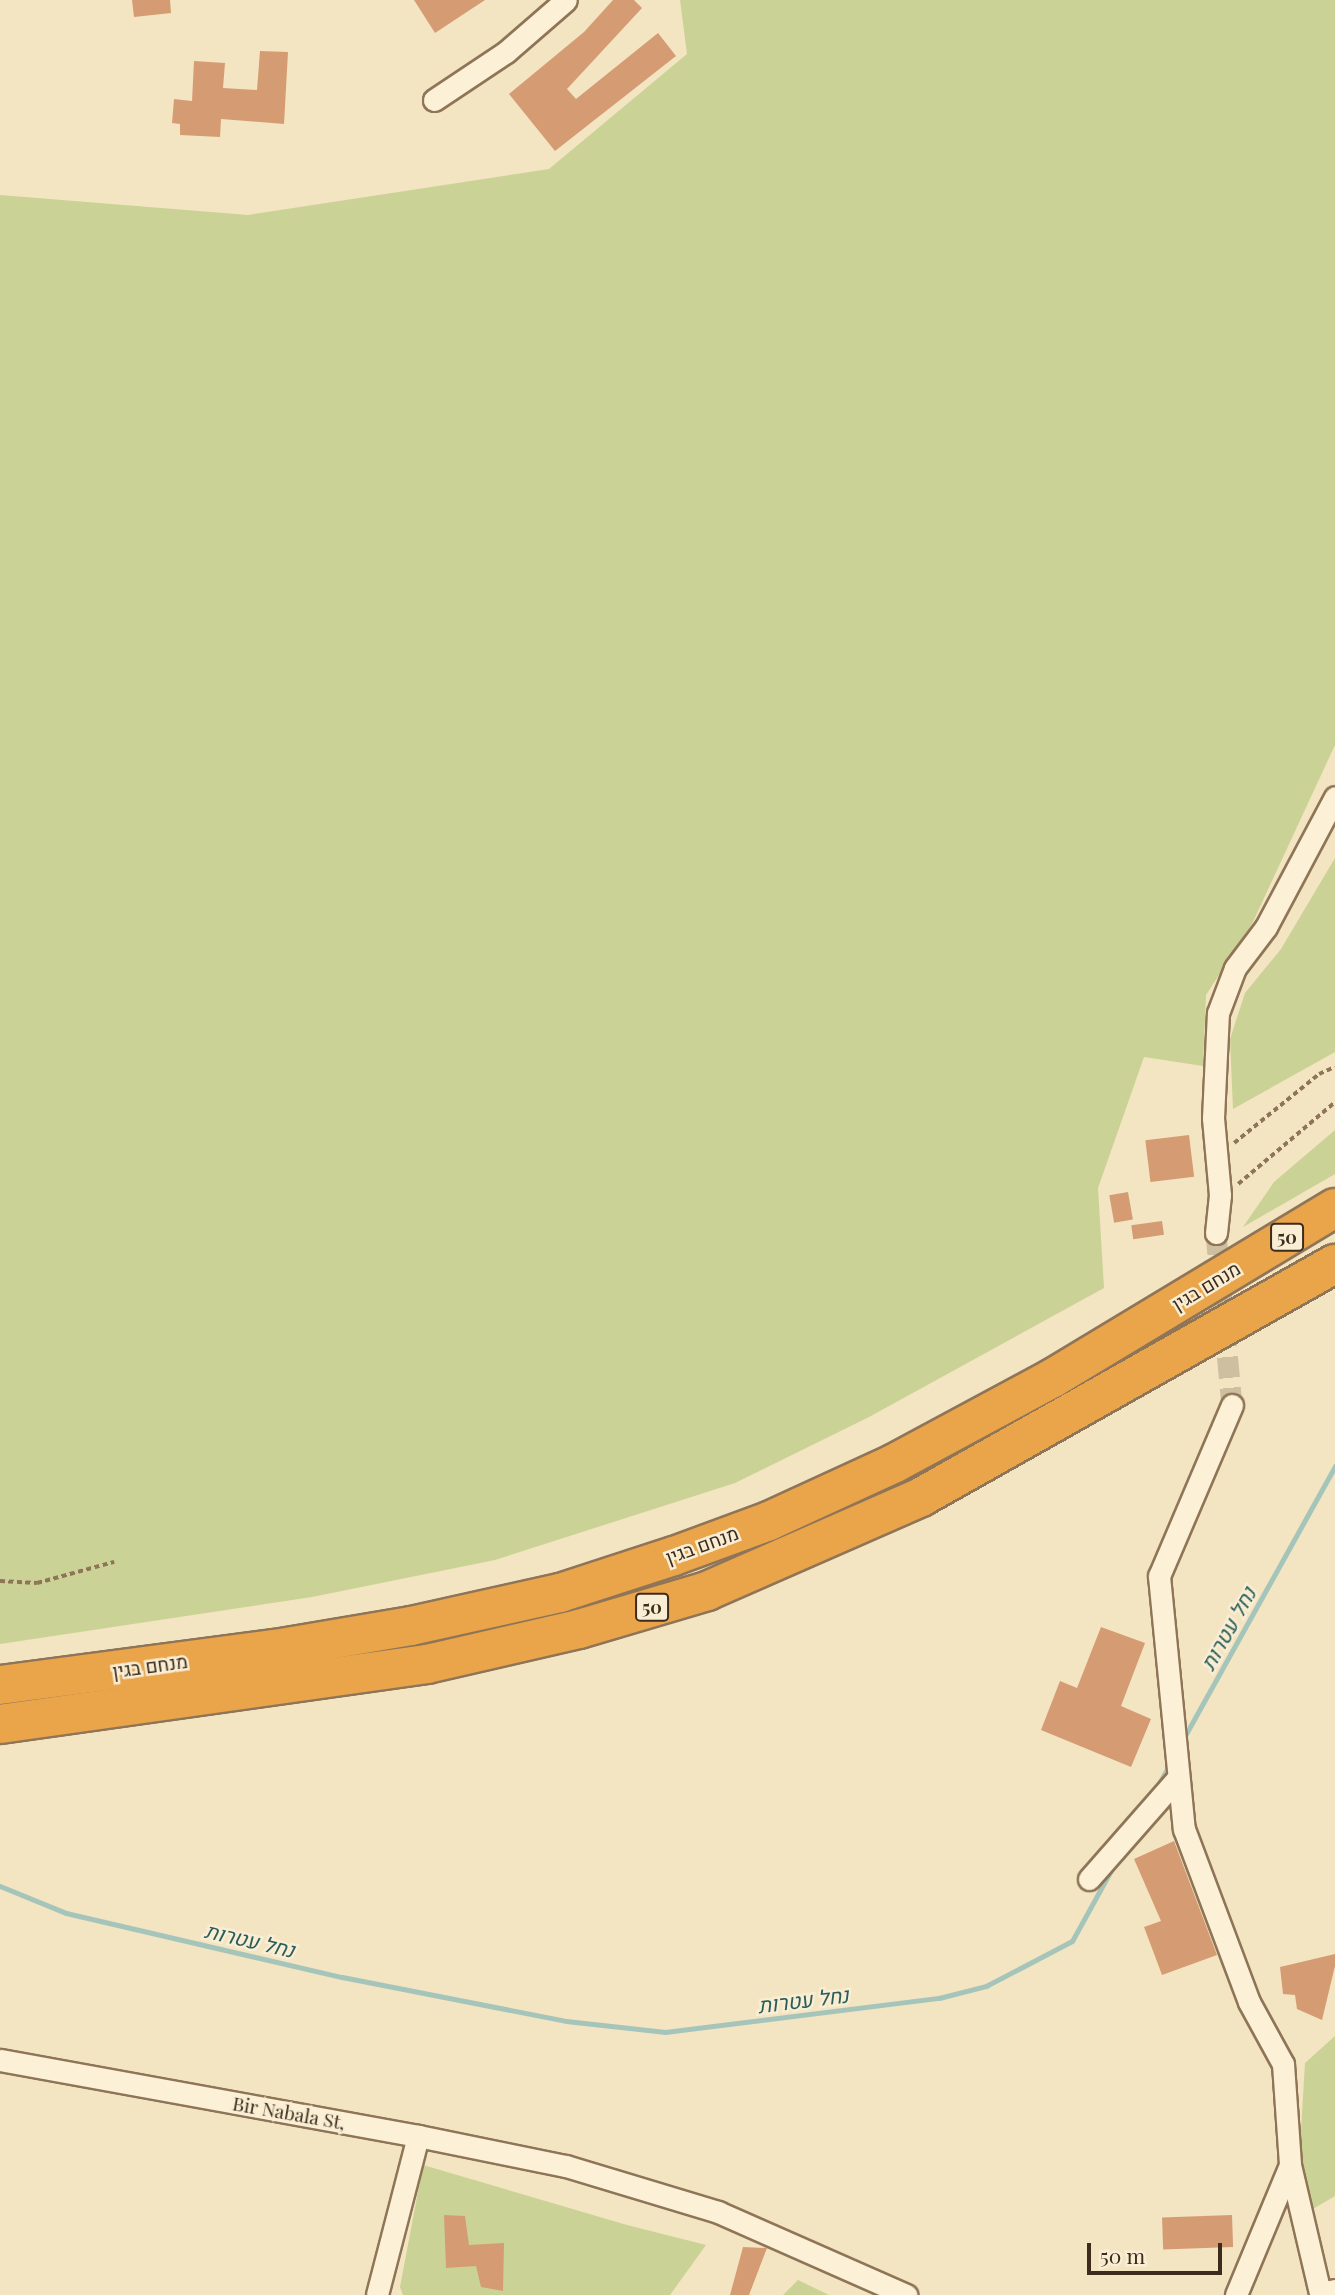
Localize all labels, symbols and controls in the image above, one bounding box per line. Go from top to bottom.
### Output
road number: 50 [1270,1222,1304,1252]
street label: מנחם בגין [1168,1257,1244,1315]
street label: מנחם בגין [662,1521,742,1569]
water label: נחל עטרות [1194,1582,1260,1674]
road number: 50 [634,1592,670,1622]
street label: מנחם בגין [111,1649,189,1683]
water label: נחל עטרות [203,1916,297,1962]
water label: נחל עטרות [756,1981,850,2017]
street label: Bir Nabala St, [231,2092,347,2134]
scale bar [1090,2228,1225,2272]
text: 50 m [1100,2241,1145,2269]

